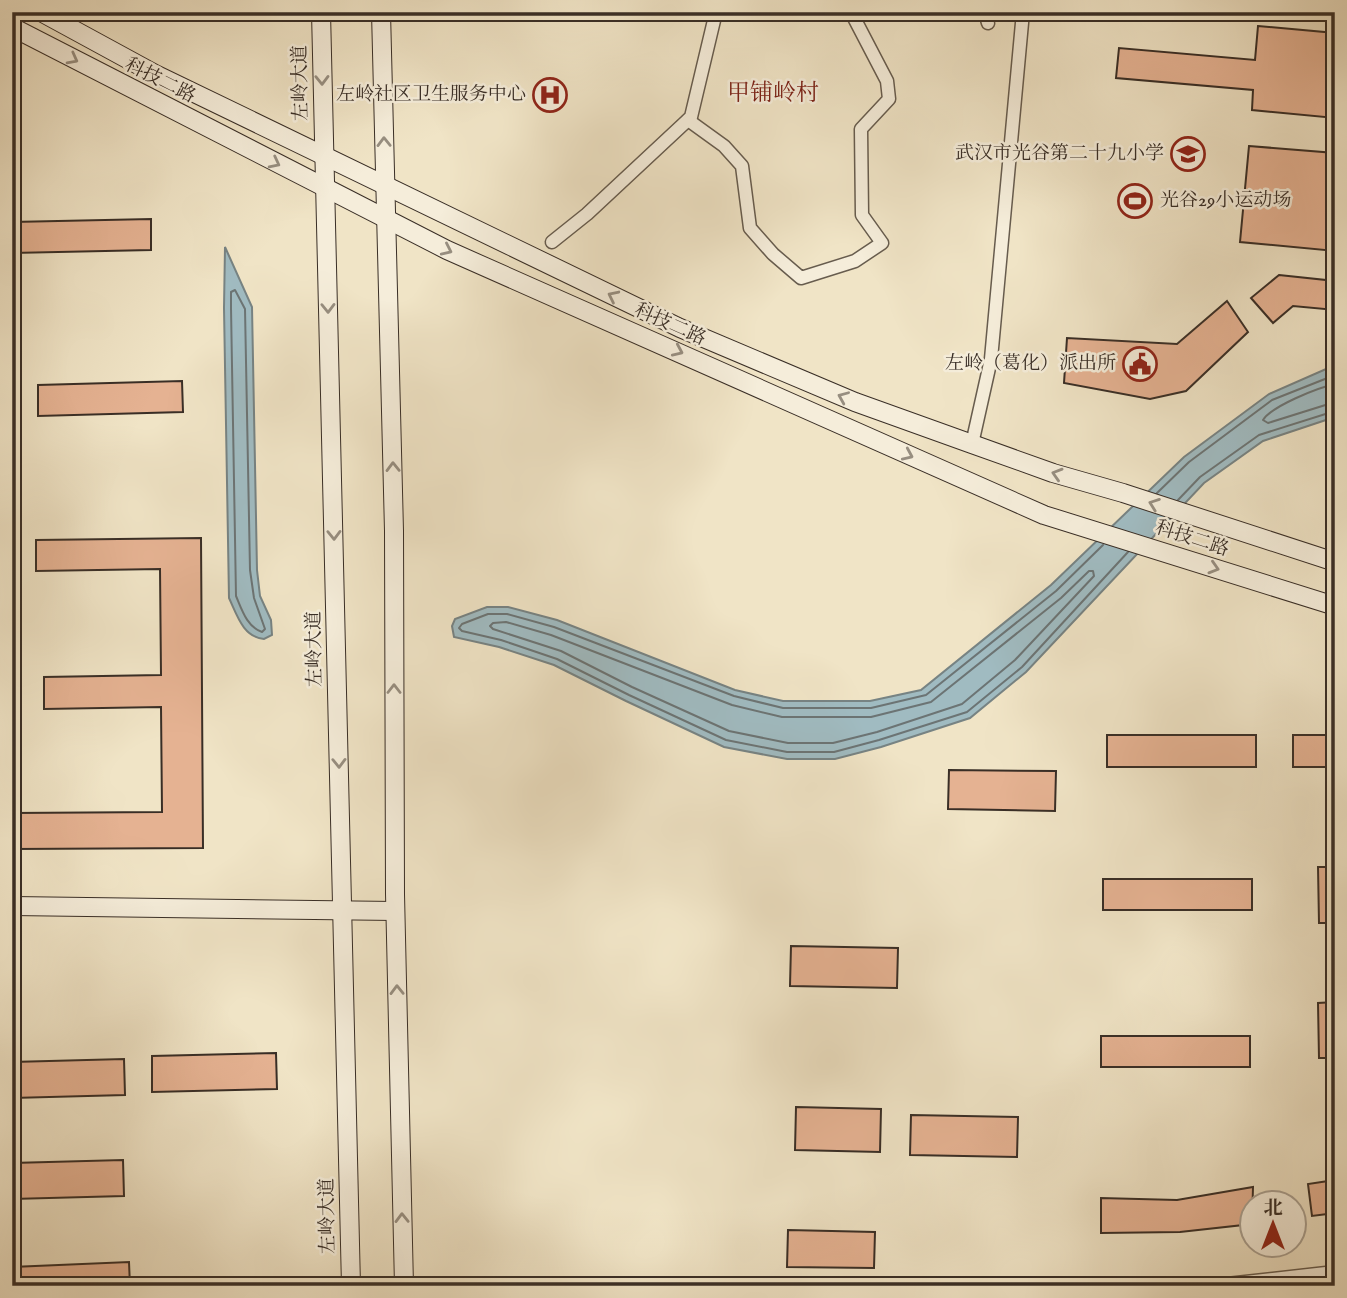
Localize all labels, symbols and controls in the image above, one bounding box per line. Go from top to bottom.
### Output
street label: 左岭大道 [288,45,314,121]
one-way arrow [66,51,78,64]
street label: 科技二路 [121,53,199,109]
one-way arrow [315,75,330,86]
hospital icon: 左岭社区卫生服务中心 [531,76,569,114]
district label: 甲铺岭村 [727,79,819,108]
place label: 左岭社区卫生服务中心 [336,83,526,107]
school or university icon: 武汉市光谷第二十九小学 [1169,135,1207,173]
one-way arrow [376,136,392,146]
place label: 武汉市光谷第二十九小学 [955,142,1164,166]
one-way arrow [268,155,280,168]
sports icon: 光谷29小运动场 [1116,182,1154,220]
place label: 光谷29小运动场 [1160,189,1291,213]
one-way arrow [440,242,452,256]
one-way arrow [608,290,620,304]
street label: 科技二路 [630,299,710,351]
one-way arrow [321,303,336,314]
one-way arrow [671,343,683,357]
public building icon: 左岭（葛化）派出所 [1121,345,1159,383]
place label: 左岭（葛化）派出所 [945,352,1116,376]
one-way arrow [838,392,850,406]
one-way arrow [900,447,913,461]
one-way arrow [385,461,400,472]
one-way arrow [1051,468,1063,483]
one-way arrow [1149,499,1161,513]
street label: 科技二路 [1152,516,1232,562]
one-way arrow [326,531,342,541]
one-way arrow [1207,560,1219,575]
street label: 左岭大道 [302,611,328,687]
one-way arrow [386,683,402,694]
one-way arrow [331,758,347,769]
one-way arrow [389,984,405,995]
street label: 左岭大道 [315,1178,341,1254]
north arrow [1238,1190,1308,1260]
text: 北 [1263,1197,1283,1221]
one-way arrow [394,1212,410,1222]

